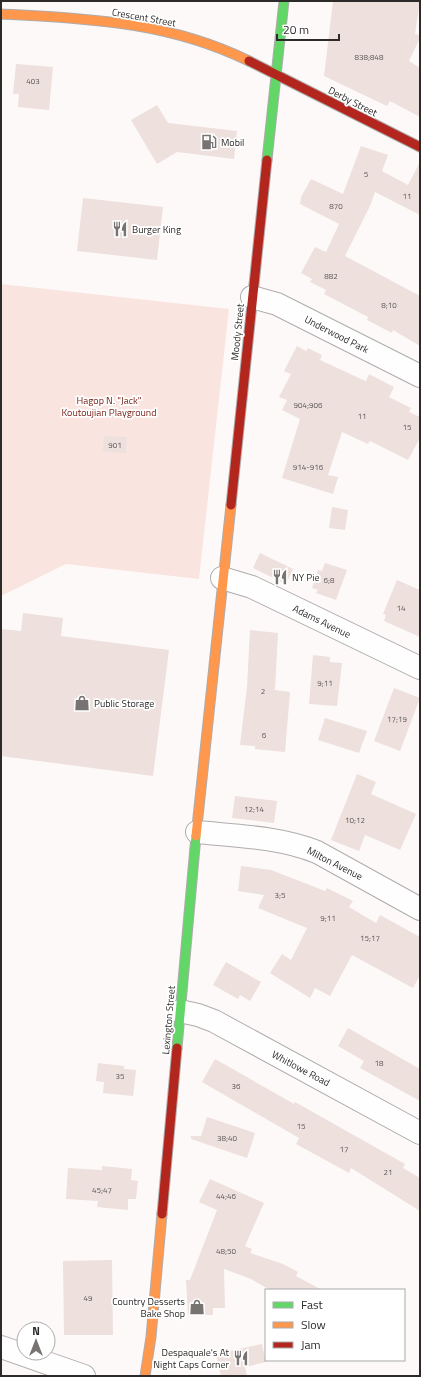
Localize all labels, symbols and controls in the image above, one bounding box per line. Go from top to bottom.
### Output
street label: Crescent Street [111,4,178,31]
scale bar [277,16,339,42]
text: 20 m [283,20,309,39]
house number: 838;848 [355,51,384,63]
house number: 403 [26,75,40,87]
street label: Derby Street [326,83,380,120]
fuel station icon: Mobil [200,133,218,151]
place label: Mobil [221,135,244,150]
house number: 5 [364,168,369,180]
house number: 11 [403,190,411,202]
house number: 870 [329,200,343,212]
restaurant icon: Burger King [111,220,129,238]
place label: Burger King [132,222,181,237]
house number: 882 [324,270,338,282]
house number: 8;10 [381,299,397,311]
street label: Moody Street [227,302,248,361]
street label: Underwood Park [302,312,372,357]
park label: Hagop N. "Jack" Koutoujian Playground [62,393,156,420]
house number: 904;906 [294,399,323,411]
house number: 11 [358,410,366,422]
house number: 15 [403,421,412,433]
house number: 901 [108,439,122,451]
house number: 914-916 [293,461,324,473]
restaurant icon: NY Pie [271,568,289,586]
place label: NY Pie [292,570,320,585]
house number: 6;8 [324,574,335,586]
street label: Adams Avenue [290,601,353,642]
house number: 14 [397,602,406,614]
house number: 9;11 [317,677,333,689]
house number: 2 [261,685,265,697]
shop icon: Public Storage [73,694,91,712]
place label: Public Storage [94,696,154,711]
house number: 17;19 [387,713,407,725]
house number: 6 [262,729,267,741]
house number: 12;14 [244,803,264,815]
house number: 10;12 [345,814,365,826]
street label: Milton Avenue [304,843,365,884]
house number: 3;5 [275,889,286,901]
house number: 9;11 [320,912,336,924]
house number: 15;17 [360,932,380,944]
street label: Lexington Street [158,984,179,1055]
street label: Whitlowe Road [269,1047,333,1090]
house number: 18 [375,1057,384,1069]
house number: 35 [116,1070,125,1082]
house number: 36 [232,1080,241,1092]
house number: 15 [297,1120,306,1132]
house number: 38;40 [217,1132,237,1144]
house number: 17 [340,1143,348,1155]
house number: 21 [384,1166,392,1178]
house number: 45;47 [92,1184,112,1196]
house number: 44;46 [216,1190,236,1202]
house number: 48;50 [216,1245,236,1257]
legend [265,1289,405,1361]
house number: 49 [84,1292,93,1304]
place label: Country Desserts Bake Shop [112,1294,185,1321]
text: Fast [301,1295,324,1314]
shop icon: Country Desserts Bake Shop [188,1298,206,1316]
text: Slow [301,1315,326,1334]
north arrow [16,1321,56,1361]
text: N [32,1323,40,1339]
text: Jam [301,1335,321,1354]
place label: Despaquale's At Night Caps Corner [153,1345,230,1372]
restaurant icon: Despaquale's At Night Caps Corner [232,1349,250,1367]

